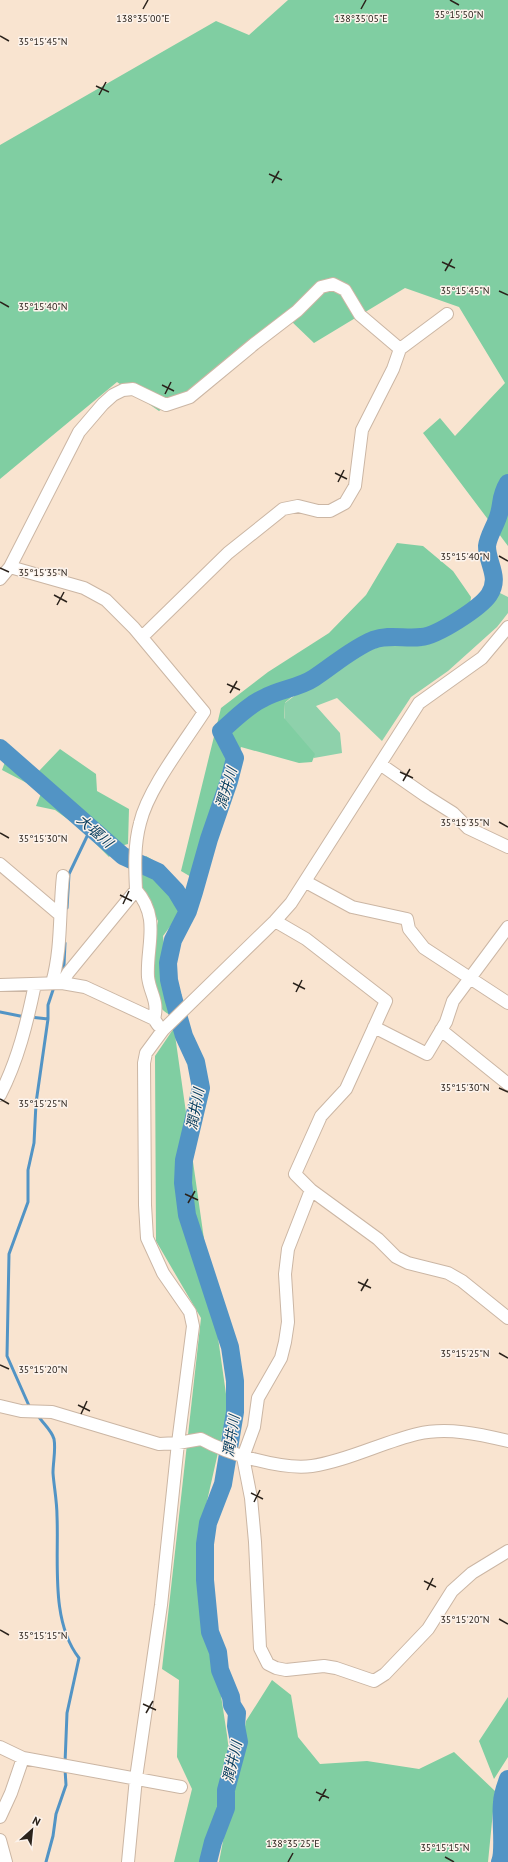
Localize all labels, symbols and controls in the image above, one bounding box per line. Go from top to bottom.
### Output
text: 35°15'50"N [434,8,484,21]
text: 138°35'00"E [116,12,170,25]
text: 138°35'05"E [334,12,388,25]
text: 35°15'45"N [18,35,68,48]
text: 35°15'45"N [440,284,490,297]
text: 35°15'40"N [18,300,68,313]
text: 35°15'40"N [440,550,490,563]
text: 35°15'35"N [18,566,68,579]
water label: 潤井川 [211,763,241,811]
water label: 大堰川 [73,810,118,853]
text: 35°15'35"N [440,816,490,829]
text: 35°15'30"N [18,832,68,845]
text: 35°15'30"N [440,1081,490,1094]
water label: 潤井川 [182,1085,208,1131]
text: 35°15'25"N [18,1097,68,1110]
text: 35°15'25"N [440,1347,490,1360]
text: 35°15'20"N [18,1363,68,1376]
water label: 潤井川 [219,1412,243,1458]
text: 35°15'20"N [440,1613,490,1626]
text: 35°15'15"N [18,1629,68,1642]
water label: 潤井川 [219,1738,246,1784]
north arrow [12,1810,52,1850]
text: N [30,1813,43,1829]
text: 138°35'25"E [266,1837,320,1850]
text: 35°15'15"N [420,1841,470,1854]

